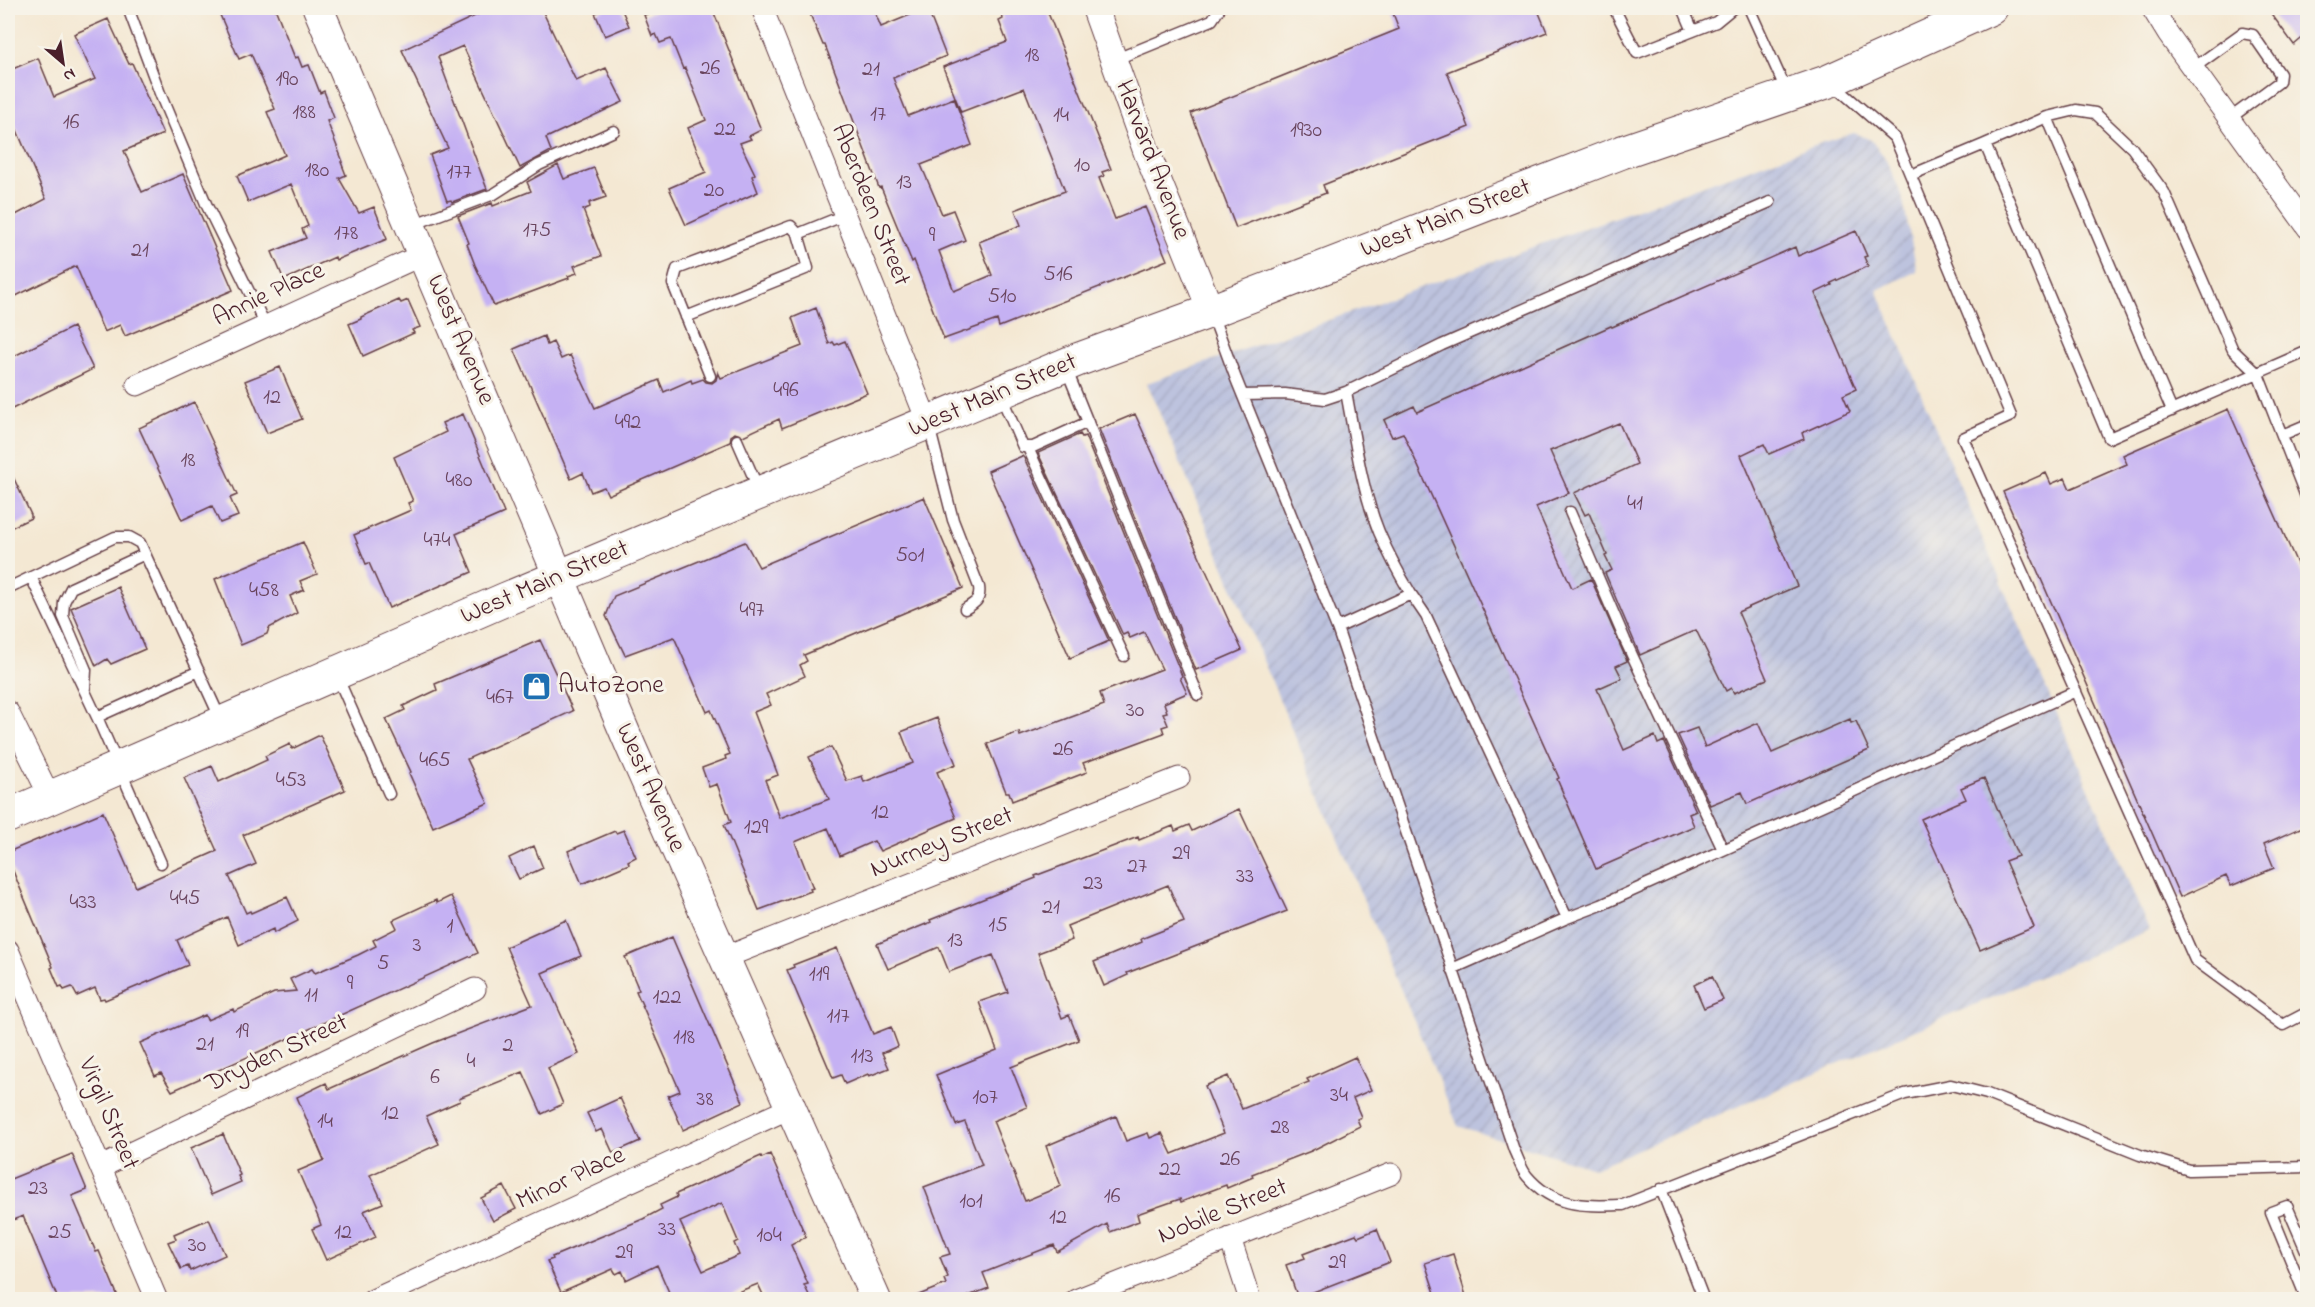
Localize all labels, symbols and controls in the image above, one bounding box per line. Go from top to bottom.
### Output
north arrow [33,33,93,93]
house number: 18 [1024,40,1040,72]
house number: 26 [700,53,721,85]
house number: 21 [862,54,880,86]
text: N [59,61,80,88]
house number: 190 [275,64,299,96]
street label: Harvard Avenue [1104,75,1200,246]
house number: 188 [292,97,316,129]
house number: 17 [870,99,886,131]
house number: 14 [1053,100,1069,132]
house number: 16 [63,107,80,139]
house number: 22 [714,114,736,146]
house number: 1930 [1290,115,1322,147]
street label: Aberdeen Street [820,118,920,292]
house number: 10 [1074,150,1090,182]
house number: 180 [305,155,329,187]
house number: 177 [446,157,472,189]
house number: 13 [896,167,912,199]
street label: West Main Street [1355,169,1537,269]
house number: 20 [704,175,724,207]
house number: 175 [523,215,551,247]
house number: 178 [334,218,358,250]
house number: 9 [929,220,936,252]
house number: 21 [131,235,149,267]
street label: Annie Place [207,252,332,337]
house number: 516 [1043,259,1073,291]
street label: West Avenue [416,269,505,411]
house number: 510 [987,281,1017,313]
street label: West Main Street [903,343,1083,449]
house number: 496 [773,375,799,407]
house number: 12 [263,382,281,414]
house number: 492 [615,407,641,439]
house number: 18 [180,445,196,477]
house number: 480 [446,465,472,497]
house number: 41 [1627,488,1643,520]
house number: 474 [423,525,451,557]
street label: West Main Street [455,530,635,636]
house number: 501 [895,540,925,572]
house number: 458 [249,575,279,607]
house number: 497 [740,595,764,627]
place label: AutoZone [558,667,664,705]
shop icon: AutoZone [521,670,553,702]
house number: 467 [486,682,514,714]
house number: 30 [1126,695,1144,727]
street label: West Avenue [605,717,696,859]
house number: 26 [1053,734,1074,766]
house number: 465 [419,745,451,777]
house number: 453 [276,765,306,797]
street label: Nurney Street [865,797,1020,889]
house number: 12 [871,797,889,829]
house number: 129 [744,812,769,844]
house number: 29 [1172,838,1190,870]
house number: 27 [1127,851,1147,883]
house number: 33 [1236,861,1254,893]
house number: 23 [1083,868,1103,900]
house number: 445 [170,883,200,915]
house number: 433 [69,887,97,919]
house number: 21 [1042,892,1060,924]
house number: 15 [988,910,1008,942]
house number: 1 [447,911,454,943]
house number: 13 [947,925,963,957]
house number: 3 [412,930,422,962]
house number: 5 [377,948,389,980]
house number: 119 [809,959,830,991]
house number: 9 [347,968,354,1000]
house number: 11 [304,980,318,1012]
house number: 122 [653,982,681,1014]
house number: 117 [826,1001,850,1033]
street label: Dryden Street [199,1004,355,1104]
house number: 19 [235,1016,249,1048]
house number: 118 [673,1022,695,1054]
house number: 21 [196,1029,214,1061]
house number: 2 [503,1030,514,1062]
house number: 113 [850,1041,874,1073]
house number: 4 [466,1046,476,1078]
street label: Virgil Street [67,1051,149,1176]
house number: 6 [430,1062,440,1094]
house number: 34 [1330,1080,1348,1112]
house number: 107 [972,1082,998,1114]
house number: 38 [696,1084,714,1116]
house number: 12 [381,1098,399,1130]
house number: 14 [317,1106,333,1138]
house number: 28 [1270,1112,1290,1144]
street label: Minor Place [510,1137,632,1221]
house number: 26 [1220,1144,1241,1176]
house number: 22 [1159,1154,1181,1186]
street label: Nobile Street [1152,1169,1294,1255]
house number: 23 [28,1173,48,1205]
house number: 16 [1104,1181,1121,1213]
house number: 101 [959,1186,983,1218]
house number: 12 [1049,1202,1067,1234]
house number: 33 [658,1214,676,1246]
house number: 25 [48,1217,72,1249]
house number: 12 [334,1217,352,1249]
house number: 104 [756,1220,782,1252]
house number: 30 [188,1230,206,1262]
house number: 29 [615,1237,633,1269]
house number: 29 [1328,1247,1346,1279]

